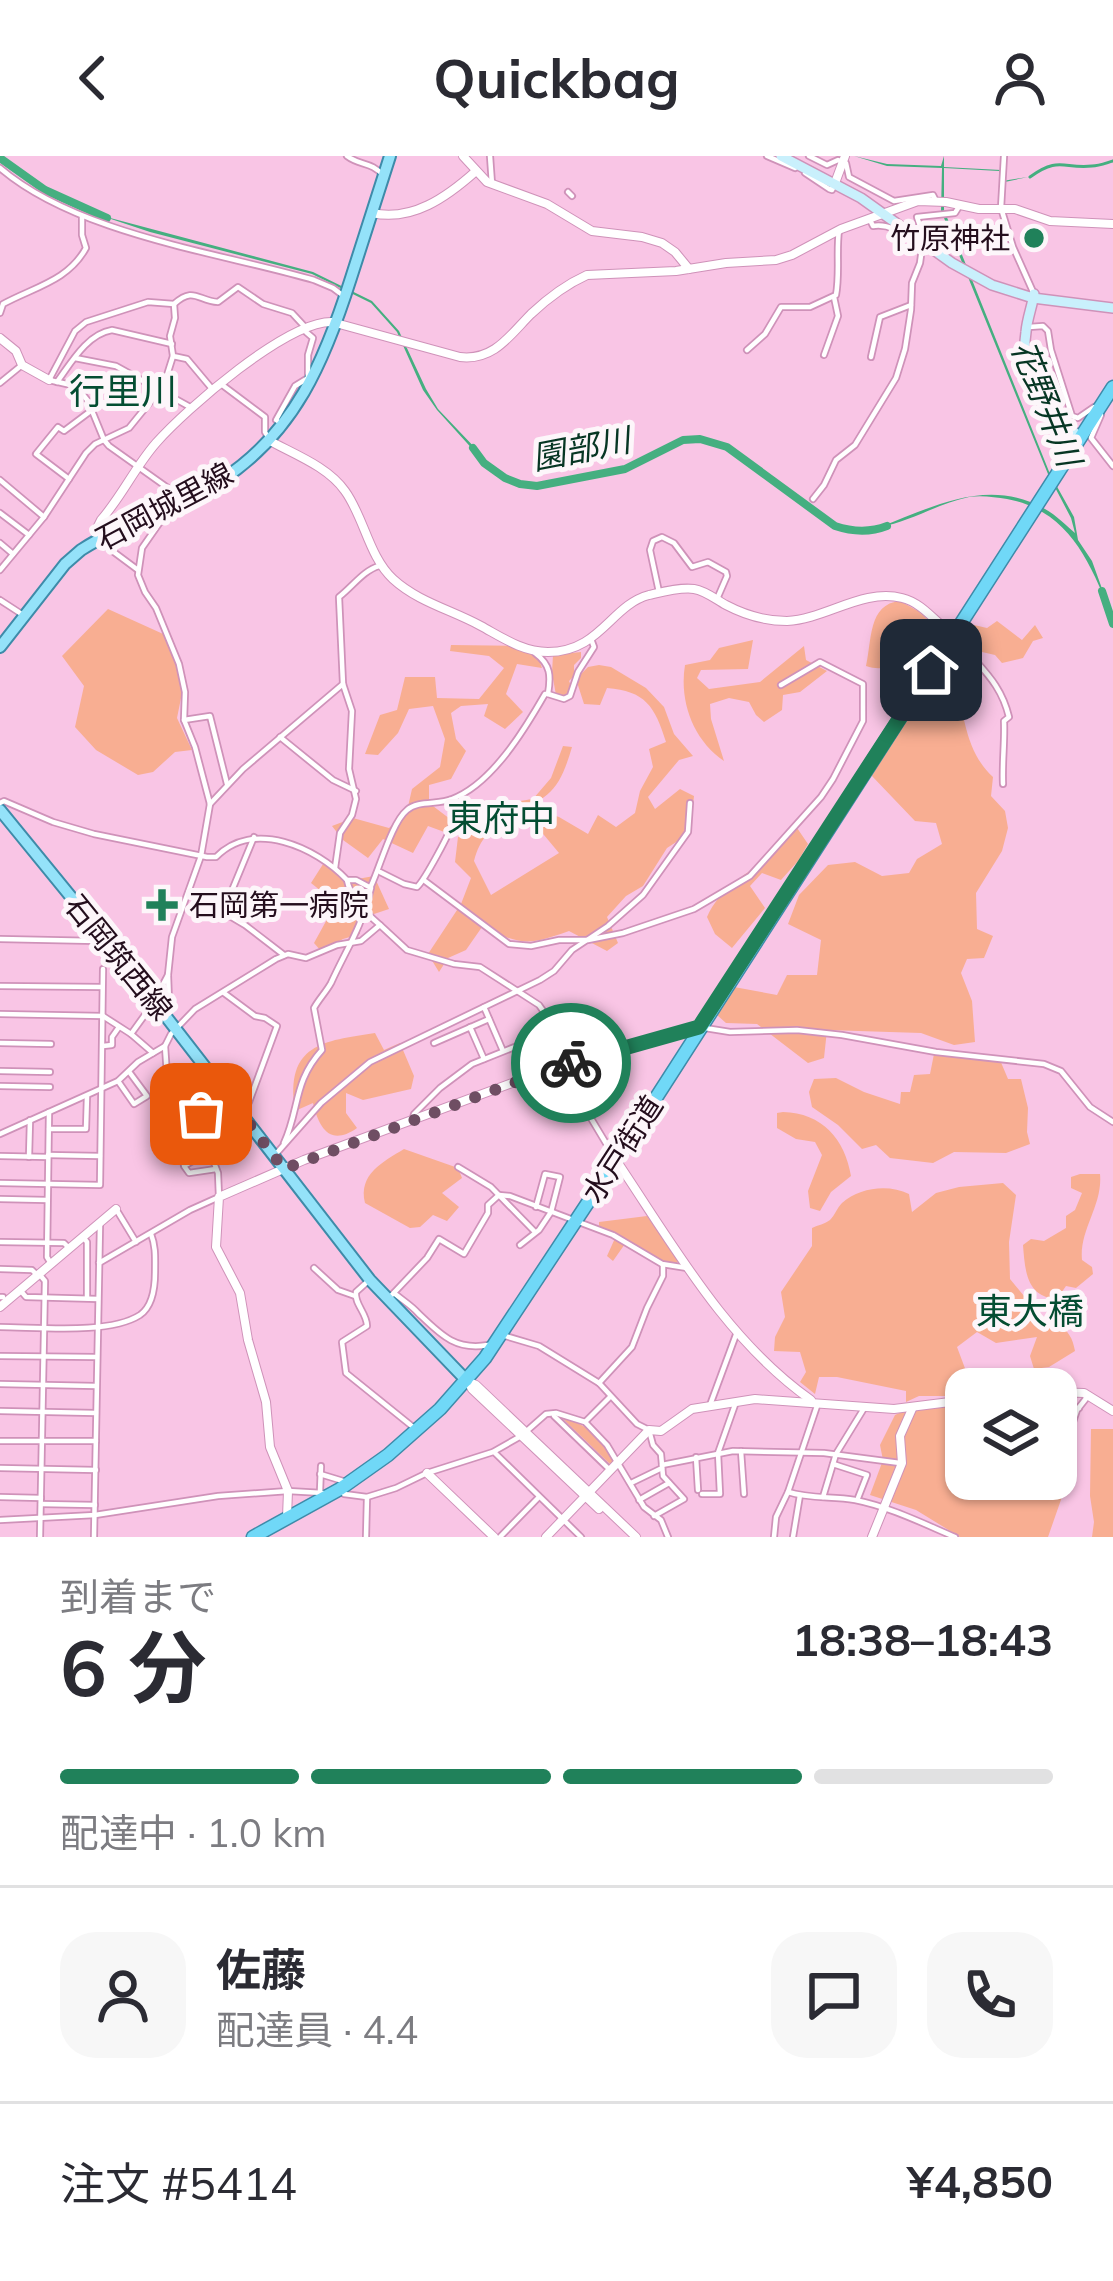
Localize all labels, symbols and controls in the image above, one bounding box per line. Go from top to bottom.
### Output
text: Quickbag [433,44,680,112]
icon: back [60,45,126,111]
icon: person [987,45,1053,111]
place label: 竹原神社 [890,219,1010,257]
marker: 竹原神社 [1021,225,1047,251]
water label: 花野井川 [1003,334,1092,475]
district label: 行里川 [69,368,177,413]
water label: 園部川 [528,418,636,478]
street label: 石岡城里線 [89,454,239,558]
pin [880,619,982,721]
icon: home [898,637,964,703]
district label: 東府中 [447,795,555,840]
place label: 石岡第一病院 [189,886,369,924]
street label: 石岡筑西線 [57,887,181,1027]
marker: 石岡第一病院 [146,889,178,921]
courier [511,1003,631,1123]
icon: bike [538,1030,604,1096]
pin [150,1063,252,1165]
icon: bag [168,1081,234,1147]
street label: 水戸街道 [573,1088,671,1210]
district label: 東大橋 [976,1288,1084,1333]
map controls [945,1368,1077,1500]
button: layers [945,1368,1077,1500]
text: 到着まで [60,1572,216,1621]
text: 18:38–18:43 [792,1611,1053,1667]
text: 6 分 [60,1618,206,1716]
text: 配達中 · 1.0 km [60,1808,327,1857]
button: person [60,1932,186,2058]
button: chat [771,1932,897,2058]
button: phone [927,1932,1053,2058]
text: 佐藤 [216,1941,306,1997]
text: 配達員 · 4.4 [216,2005,418,2054]
text: ¥4,850 [907,2153,1053,2209]
text: 注文 #5414 [60,2155,297,2211]

